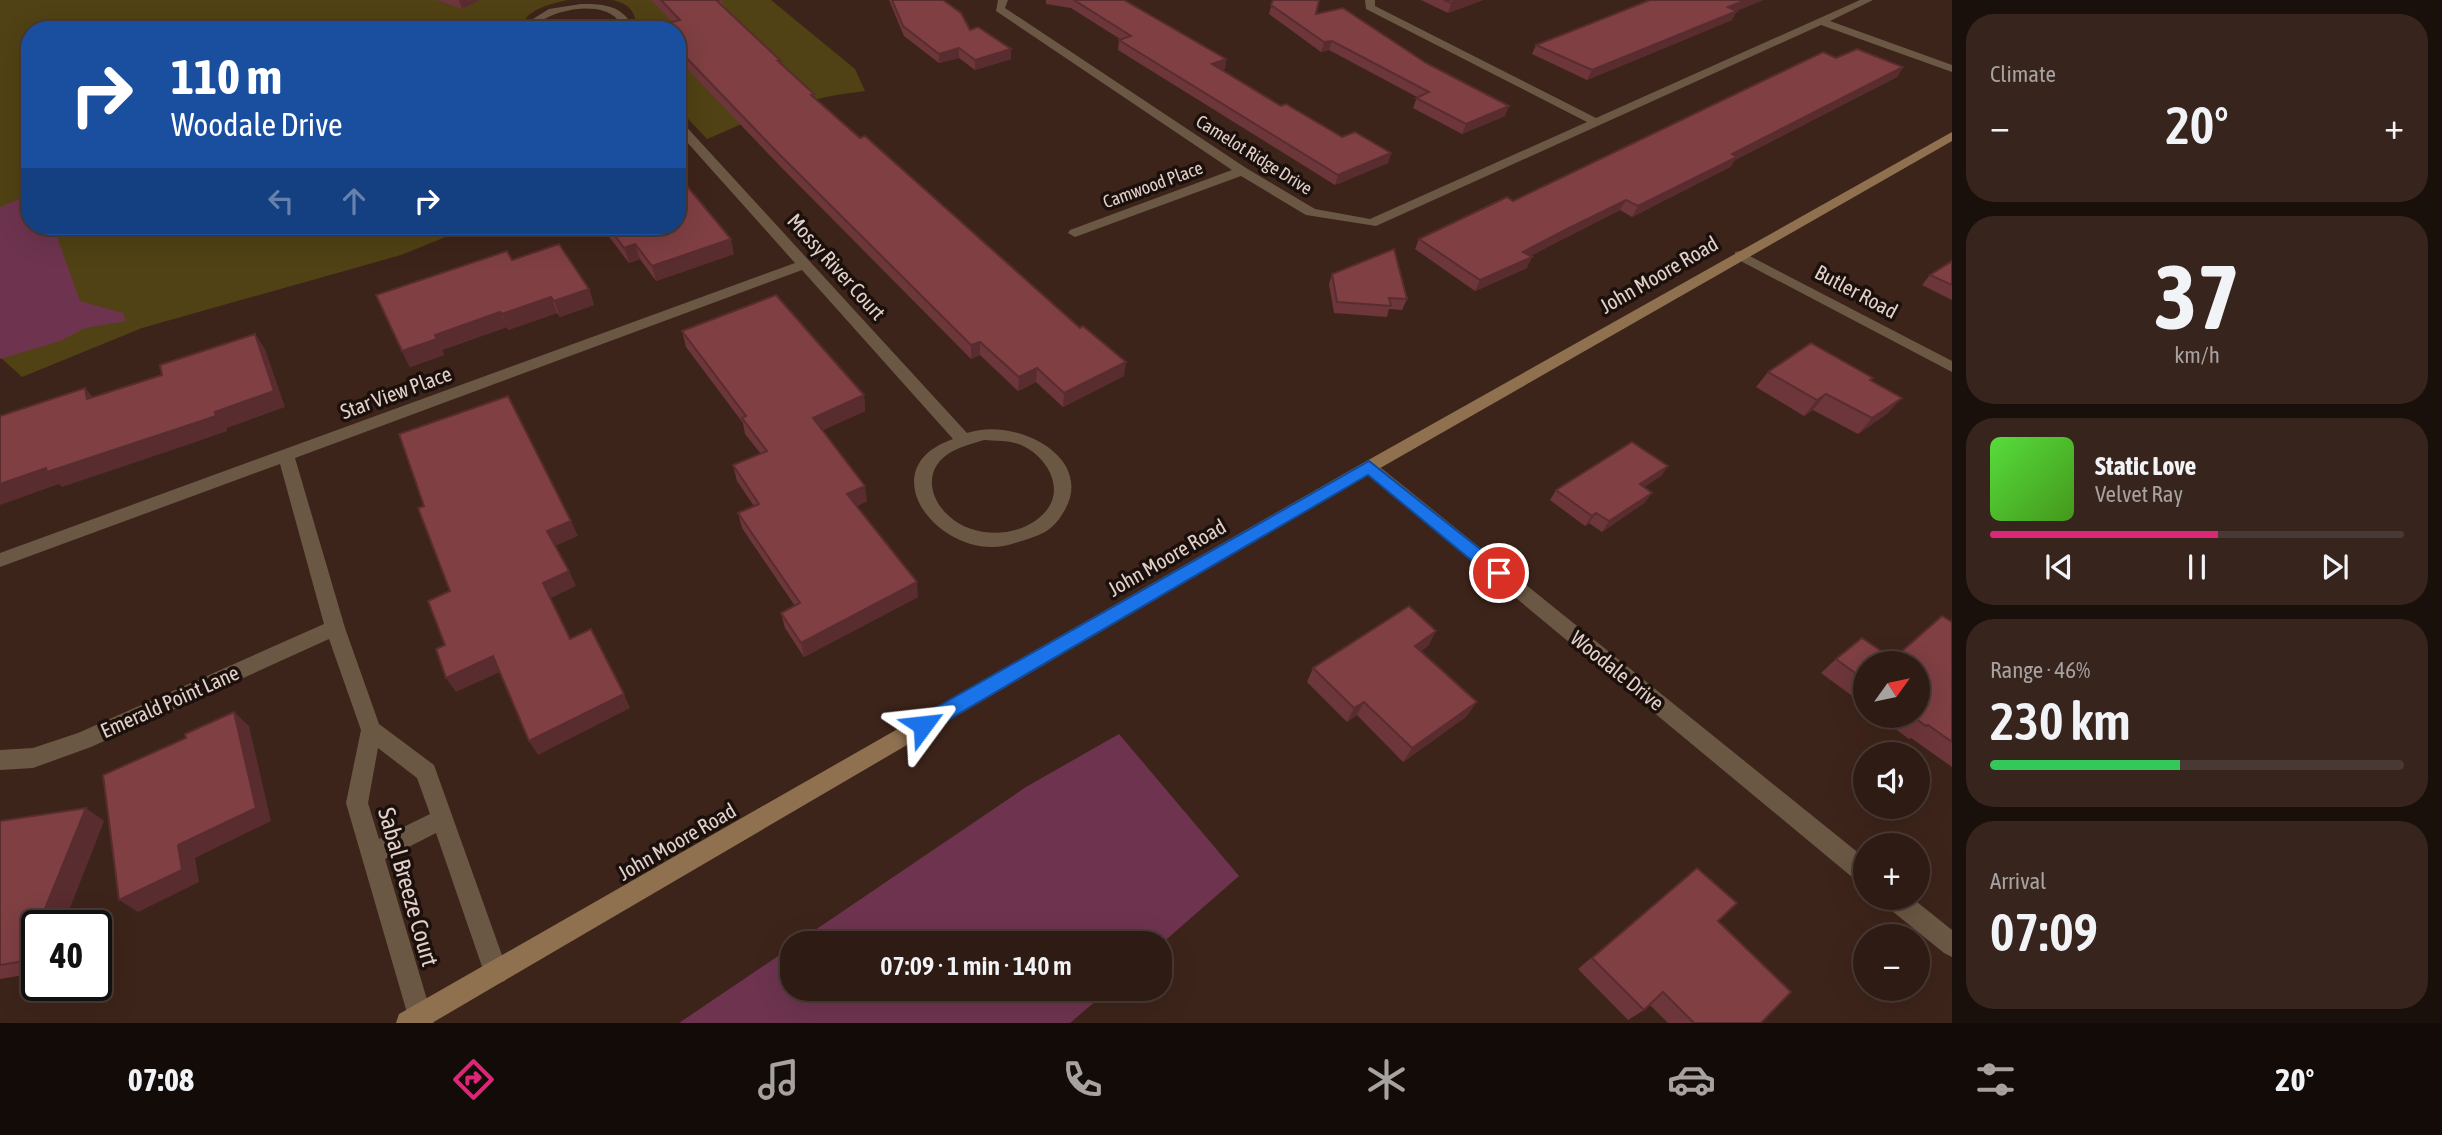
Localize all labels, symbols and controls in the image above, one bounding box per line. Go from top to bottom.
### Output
text: 110 m [171,48,282,104]
icon: right [56,49,147,140]
text: Climate [1990,61,2056,87]
text: 20° [2165,95,2229,155]
text: − [1990,104,2010,147]
text: + [2384,104,2404,147]
text: Woodale Drive [171,106,343,143]
street label: Camelot Ridge Drive [1192,110,1316,199]
street label: Camwood Place [1100,157,1206,212]
icon: left [262,182,300,220]
icon: ahead [335,182,373,220]
icon: right [408,182,446,220]
street label: Mossy River Court [783,208,891,324]
street label: John Moore Road [1595,231,1722,318]
text: 37 [2154,244,2240,348]
street label: Butler Road [1811,259,1902,323]
text: km/h [2174,342,2220,368]
street label: Star View Place [337,361,454,423]
text: Static Love [2095,451,2196,481]
text: Velvet Ray [2095,481,2183,507]
street label: John Moore Road [1103,514,1230,601]
pin [1469,543,1529,603]
icon: previous [2040,548,2078,586]
icon: pause [2178,548,2216,586]
icon: next [2316,548,2354,586]
icon: arrive [1480,554,1518,592]
street label: Woodale Drive [1566,625,1669,715]
north arrow [1853,651,1930,728]
map controls [1853,651,1930,1001]
text: Range · 46% [1990,657,2090,683]
street label: Emerald Point Lane [97,660,242,742]
position arrow [886,688,960,762]
text: 230 km [1990,691,2131,751]
button: sound [1853,742,1930,819]
street label: John Moore Road [613,798,740,885]
street label: Sabal Breeze Court [373,805,444,969]
button: + [1853,833,1930,910]
text: Arrival [1990,868,2046,894]
text: 07:09 [1990,902,2098,962]
speed limit sign: 40 [21,910,112,1001]
button: − [1853,924,1930,1001]
text: 07:09 · 1 min · 140 m [880,951,1072,981]
icon: directions [449,1055,498,1104]
icon: music [754,1055,803,1104]
icon: phone [1058,1055,1107,1104]
icon: climate [1362,1055,1411,1104]
icon: car [1667,1055,1716,1104]
icon: filters [1971,1055,2020,1104]
text: 07:08 [128,1061,194,1098]
text: 20° [2275,1061,2314,1098]

